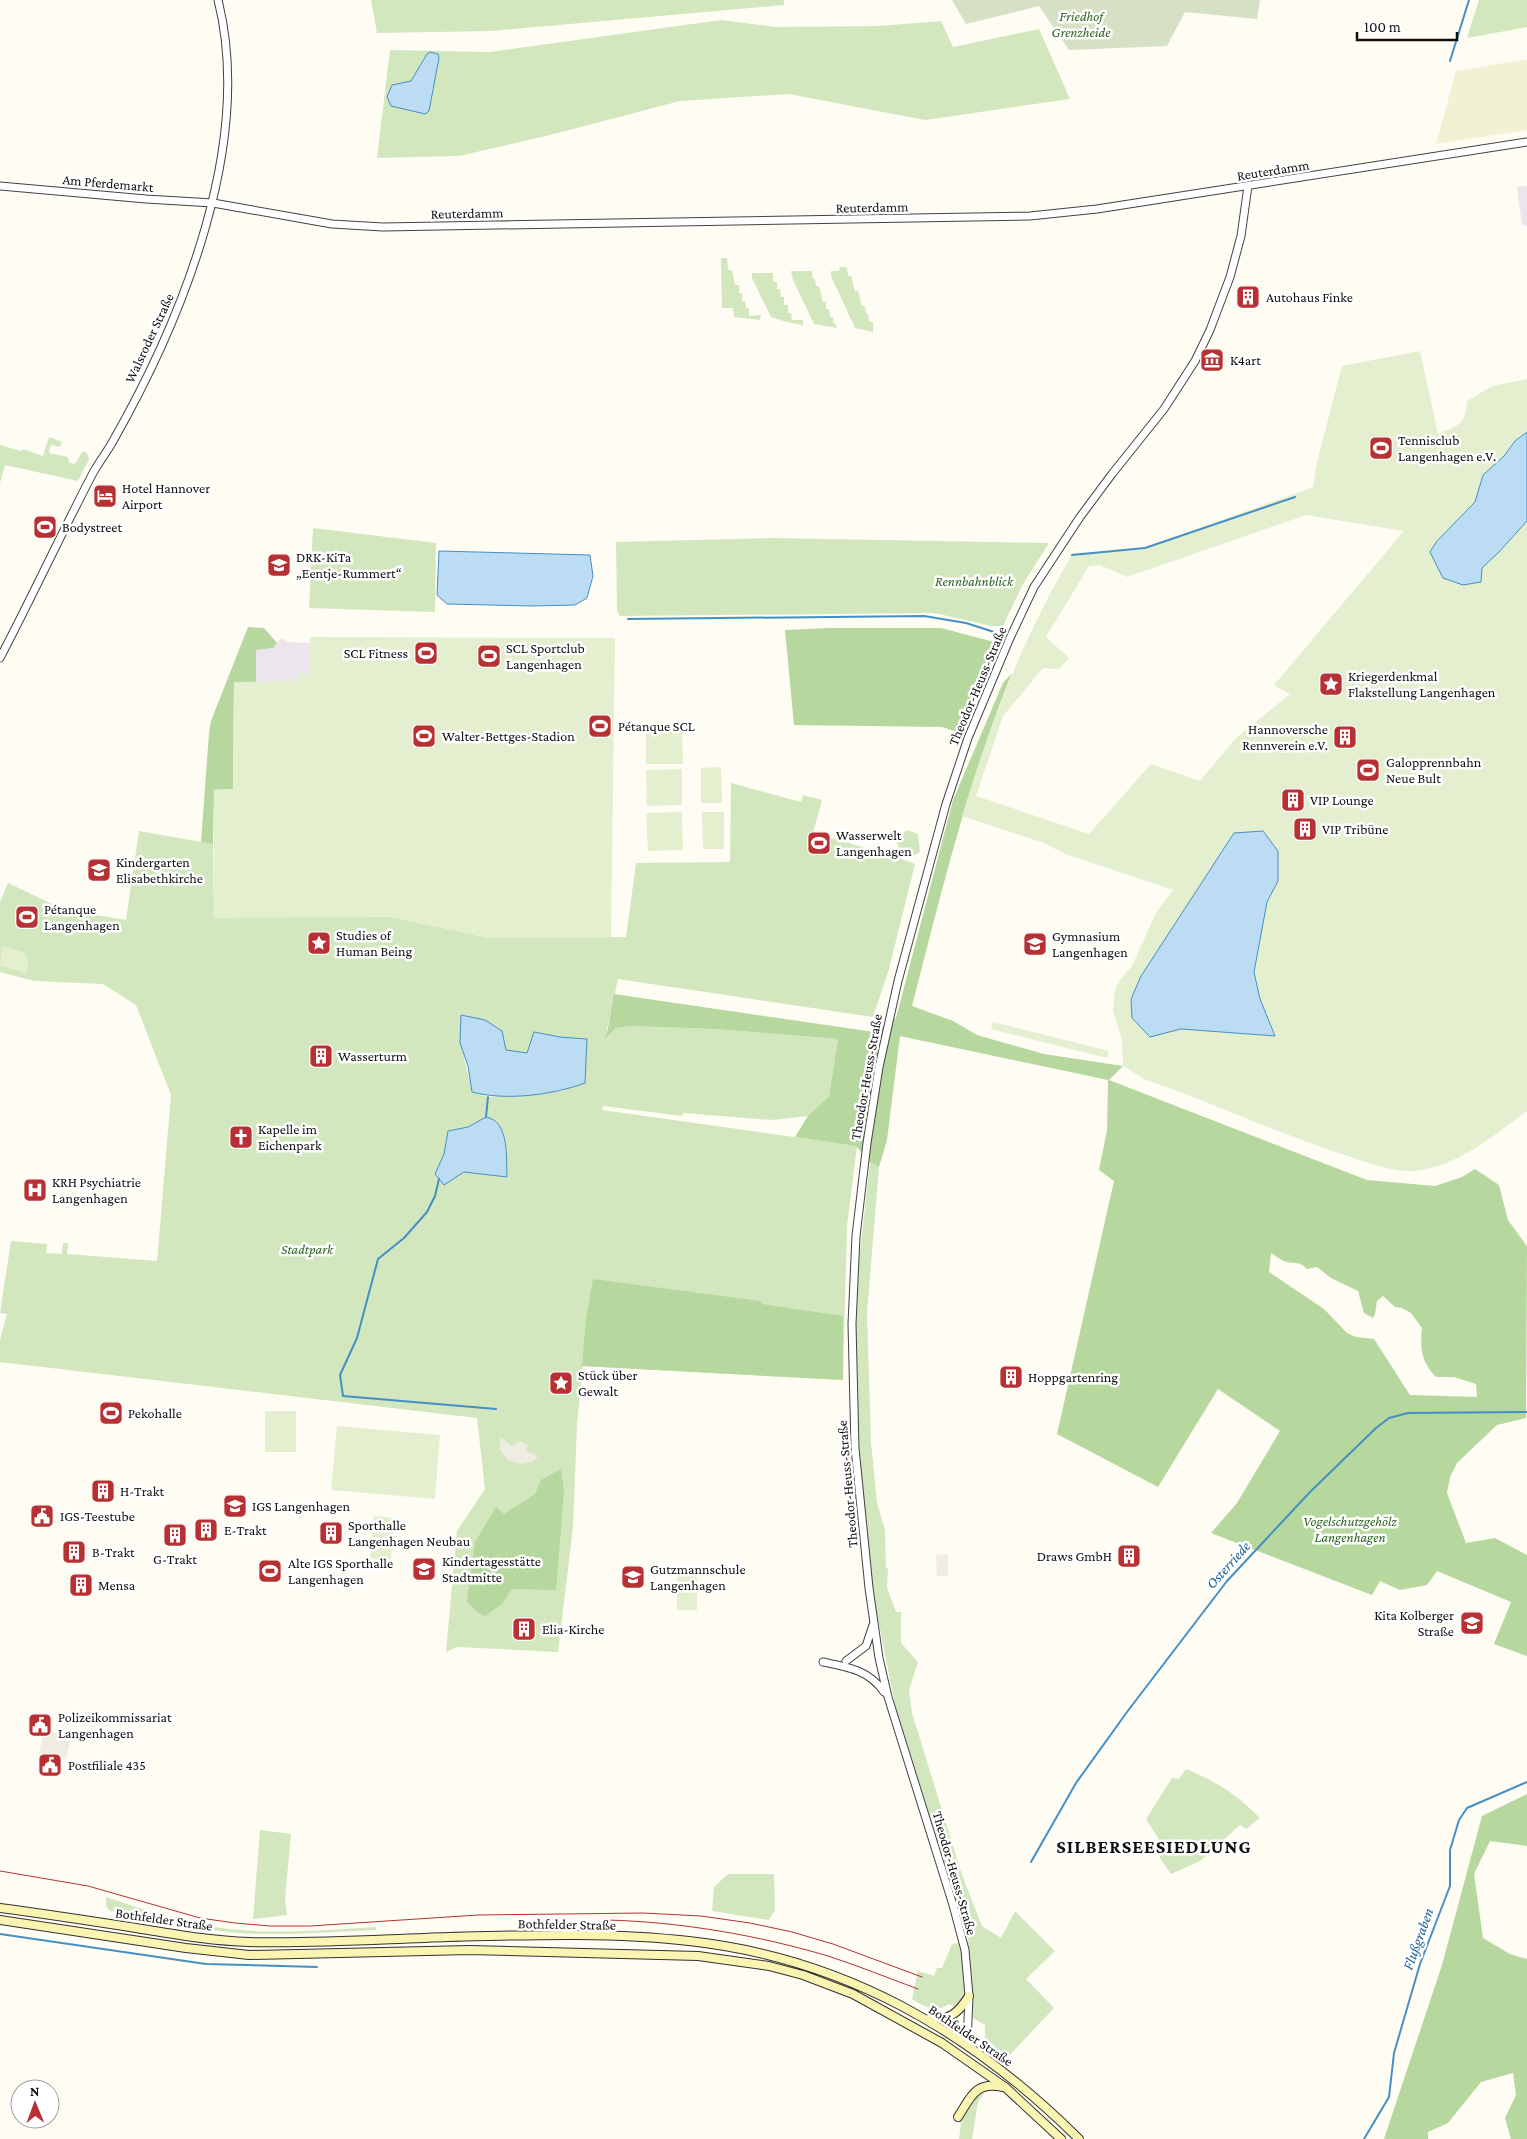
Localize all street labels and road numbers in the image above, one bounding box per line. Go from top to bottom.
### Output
street label: Reuterdamm [1236,156,1310,184]
street label: Am Pferdemarkt [62,171,154,195]
street label: Reuterdamm [835,198,909,216]
street label: Reuterdamm [430,204,504,222]
street label: Walsroder Straße [121,291,177,385]
street label: Theodor-Heuss-Straße [945,624,1009,748]
street label: Theodor-Heuss-Straße [847,1013,885,1141]
street label: Theodor-Heuss-Straße [833,1420,861,1548]
street label: Theodor-Heuss-Straße [930,1809,980,1937]
street label: Bothfelder Straße [114,1904,214,1934]
street label: Bothfelder Straße [518,1915,616,1933]
street label: Bothfelder Straße [926,2001,1016,2069]

